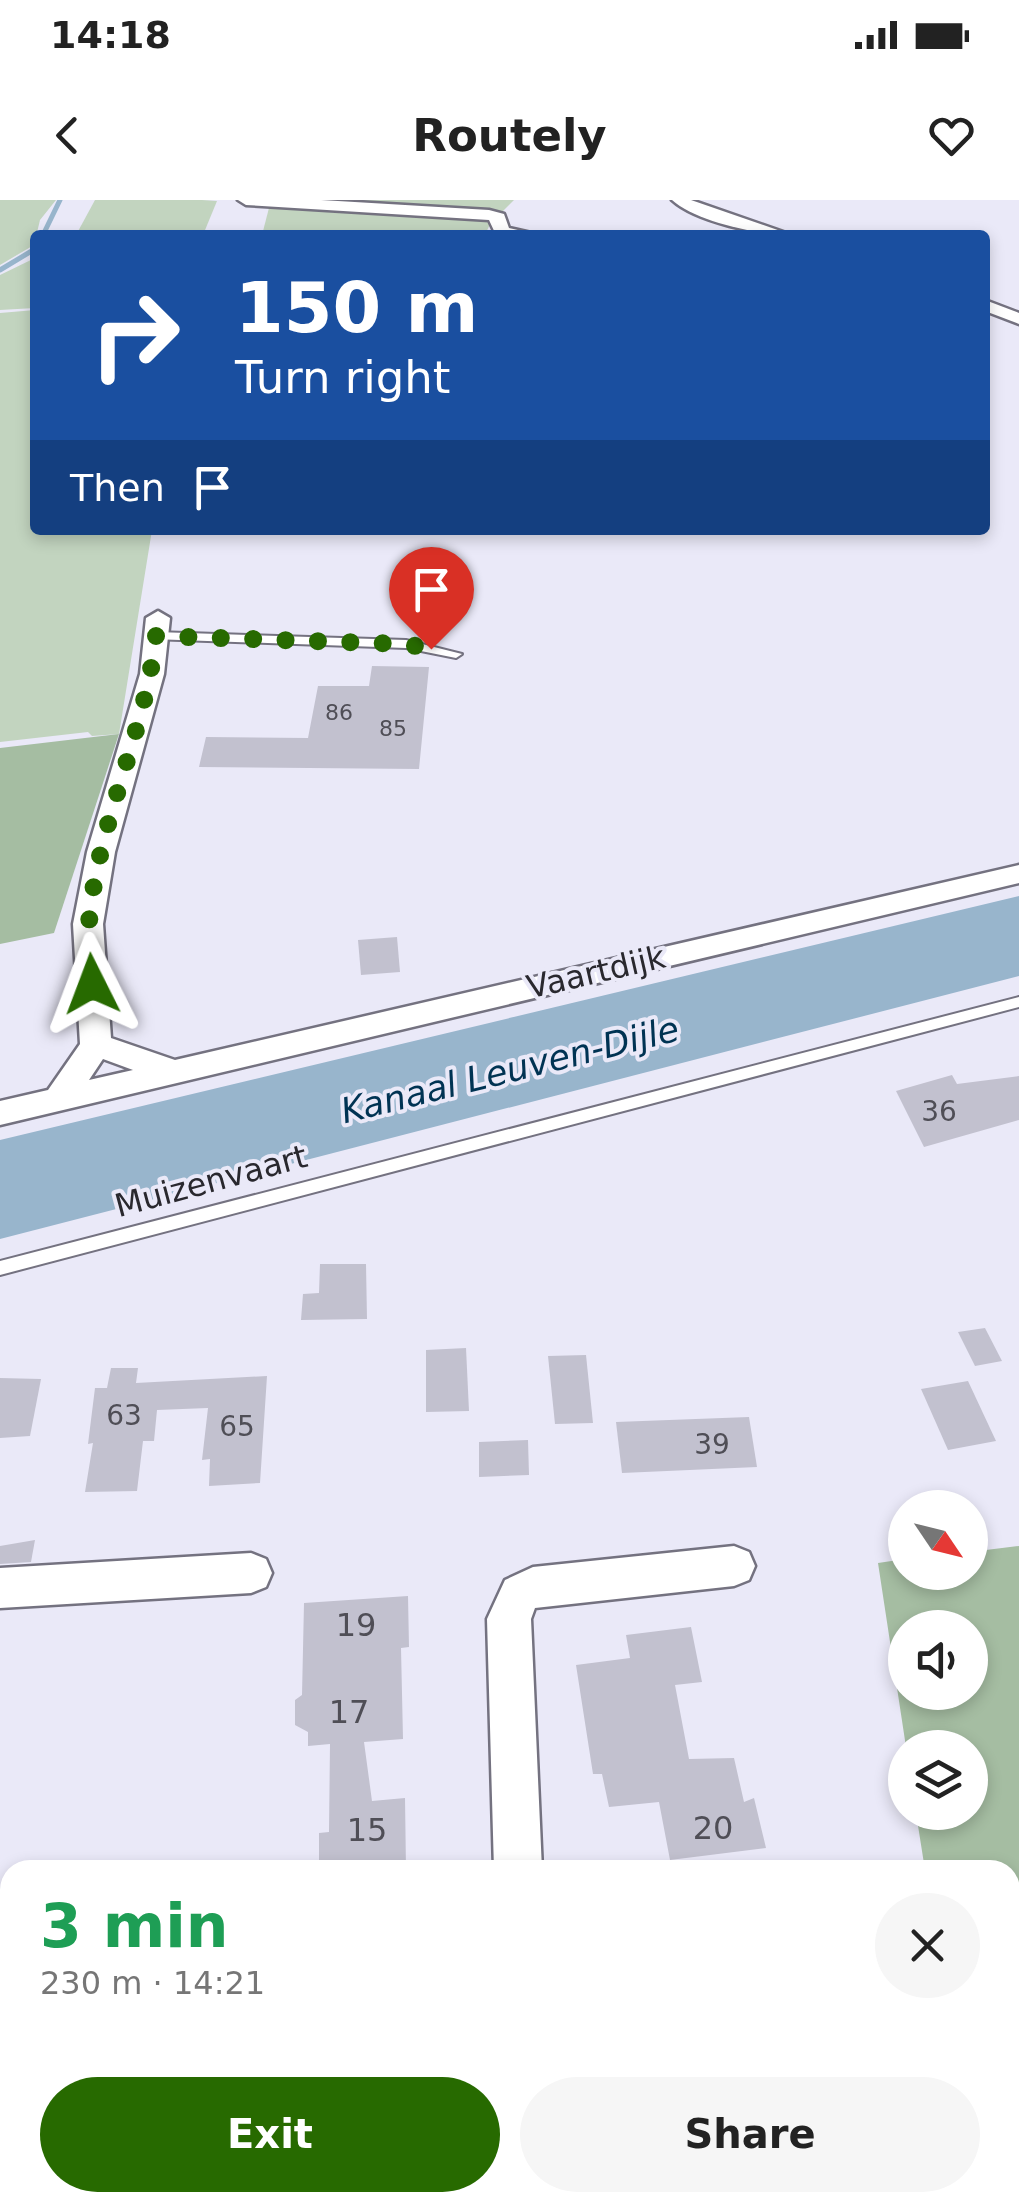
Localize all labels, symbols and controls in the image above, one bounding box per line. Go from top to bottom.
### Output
text: 14:18 [50,13,171,57]
icon: back [40,108,95,163]
icon: heart [924,108,979,163]
text: Routely [412,109,607,162]
text: 150 m [235,267,478,349]
icon: right [70,270,200,400]
text: Turn right [235,351,450,404]
icon: arrive [185,460,240,515]
text: Then [70,466,165,510]
pin [389,547,474,650]
icon: arrive [404,562,459,617]
house number: 86 [325,700,353,725]
house number: 85 [379,716,407,741]
position arrow [40,932,144,1036]
street label: Vaartdijk [523,938,669,1006]
water label: Kanaal Leuven-Dijle [337,1009,683,1131]
house number: 36 [921,1095,957,1128]
street label: Muizenvaart [111,1137,311,1225]
house number: 63 [106,1399,142,1432]
house number: 65 [219,1410,255,1443]
house number: 39 [694,1428,730,1461]
north arrow [888,1490,988,1590]
map controls [888,1490,988,1830]
house number: 19 [336,1606,376,1644]
button: sound [888,1610,988,1710]
house number: 17 [329,1693,369,1731]
button: layers [888,1730,988,1830]
house number: 20 [693,1809,733,1847]
house number: 15 [347,1811,387,1849]
text: 3 min [40,1891,228,1961]
button: close [875,1893,980,1998]
text: 230 m · 14:21 [40,1964,265,2002]
button: Exit [40,2077,500,2192]
button: Share [520,2077,980,2192]

